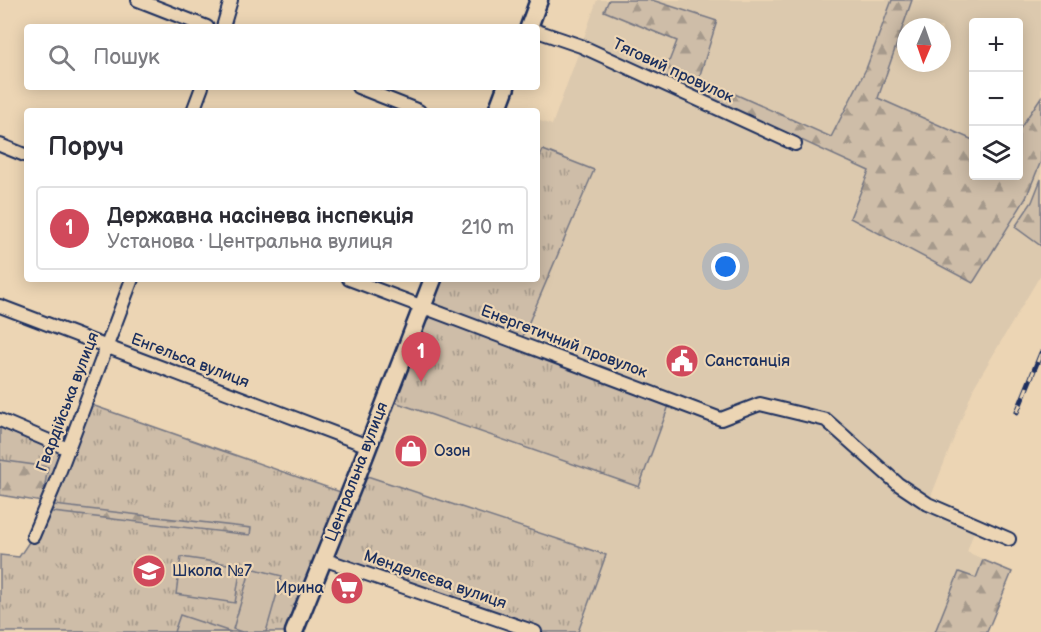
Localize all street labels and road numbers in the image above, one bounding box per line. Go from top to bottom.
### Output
street label: Тяговий провулок [609,35,737,108]
street label: Енергетичний провулок [478,301,650,383]
street label: Гвардійська вулиця [33,329,103,474]
street label: Енгельса вулиця [128,330,252,392]
street label: Центральна вулиця [322,399,392,545]
street label: Менделєєва вулиця [361,547,509,613]

